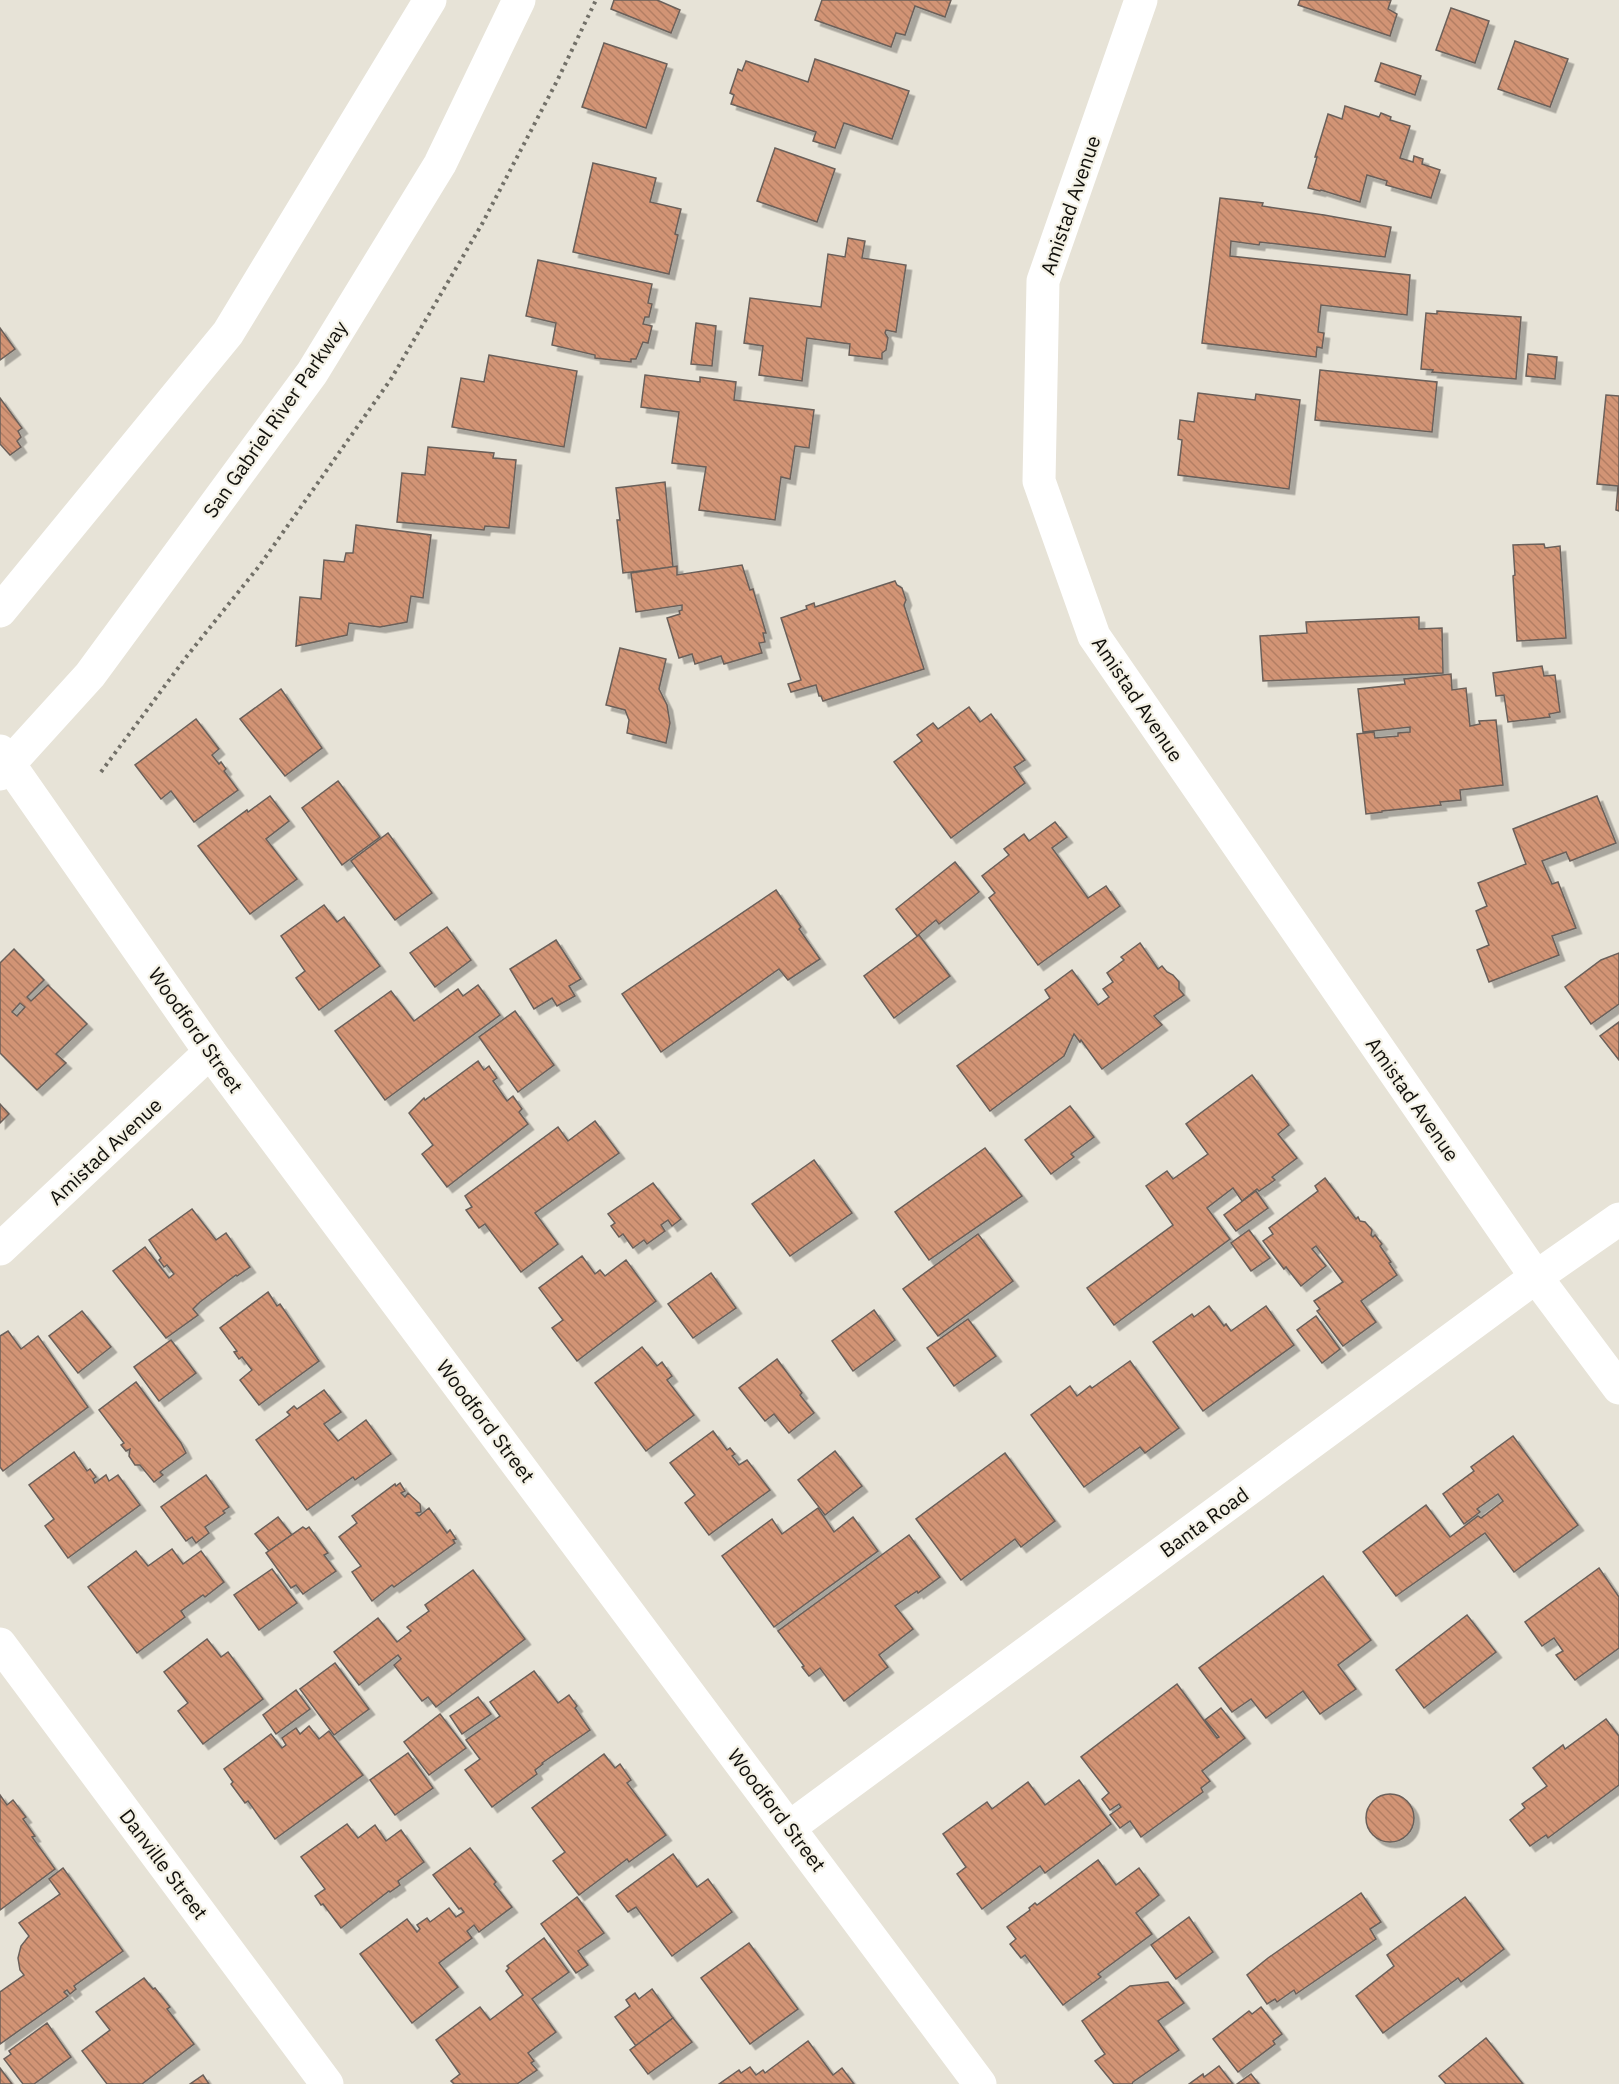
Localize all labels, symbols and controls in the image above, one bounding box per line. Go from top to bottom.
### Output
street label: Amistad Avenue [1034,132,1106,278]
street label: San Gabriel River Parkway [197,315,353,523]
street label: Amistad Avenue [1086,631,1190,767]
street label: Woodford Street [143,962,249,1098]
street label: Amistad Avenue [1360,1032,1466,1166]
street label: Amistad Avenue [43,1091,167,1211]
street label: Woodford Street [431,1354,541,1488]
street label: Banta Road [1154,1481,1254,1563]
street label: Woodford Street [722,1743,832,1877]
street label: Danville Street [114,1803,214,1925]

